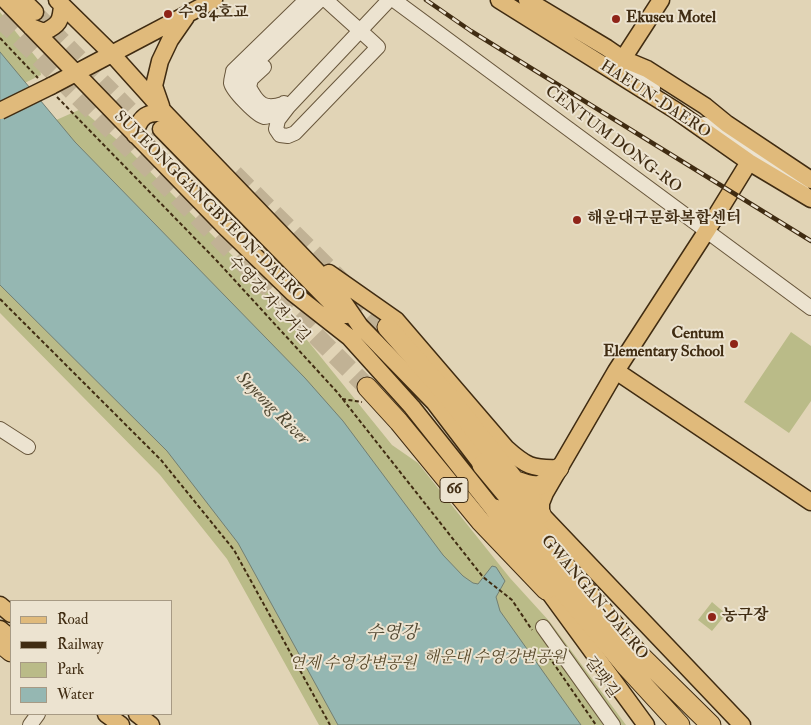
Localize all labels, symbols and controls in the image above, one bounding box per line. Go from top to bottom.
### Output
place label: 수영4호교 [178,4,248,24]
marker: 수영4호교 [162,8,174,20]
place label: Ekuseu Motel [626,9,716,29]
marker: Ekuseu Motel [610,13,622,25]
street label: HAEUN-DAERO [596,57,714,143]
street label: CENTUM DONG-RO [541,82,685,198]
street label: SUYEONGGANGBYEON-DAERO [110,108,308,306]
place label: 해운대구문화복합센터 [587,210,742,230]
marker: 해운대구문화복합센터 [571,214,583,226]
street label: 수영강 자전거길 [223,253,313,347]
place label: Centum Elementary School [603,325,724,363]
marker: Centum Elementary School [728,338,740,350]
water label: Suyeong River [231,368,313,450]
road number: 66 [440,478,468,502]
street label: GWANGAN-DAERO [536,532,652,664]
legend [10,600,172,715]
place label: 농구장 [722,607,768,627]
text: Road [57,610,88,629]
marker: 농구장 [706,611,718,623]
water label: 수영강 [366,623,418,645]
text: Railway [57,635,103,654]
park label: 해운대 수영강변공원 [424,649,566,669]
street label: 갈맷길 [580,654,622,702]
park label: 연제 수영강변공원 [289,655,417,675]
text: Park [57,660,84,679]
text: Water [57,685,94,704]

